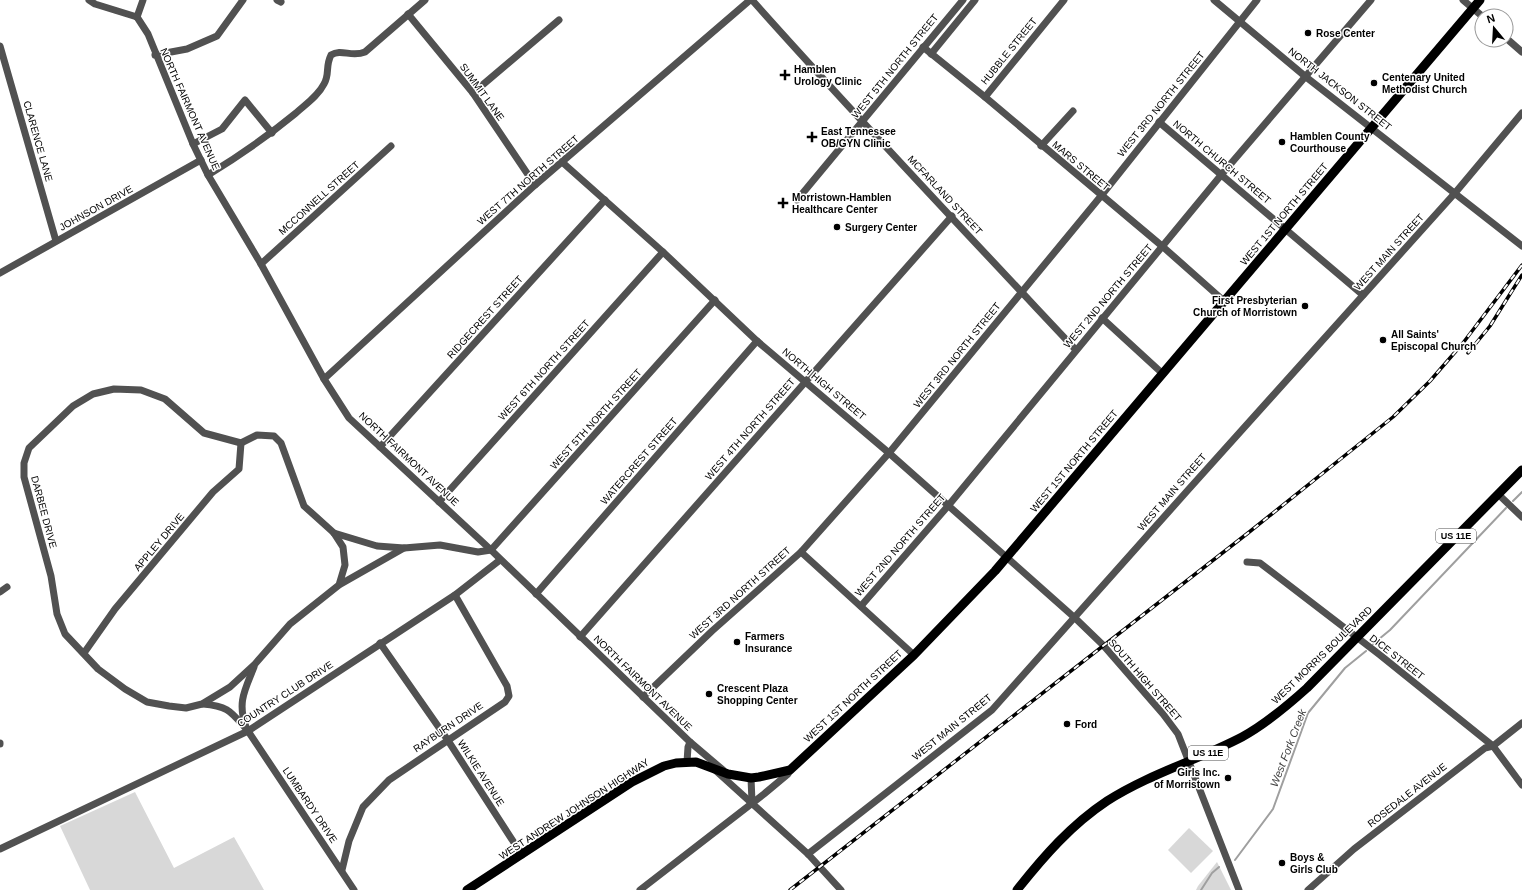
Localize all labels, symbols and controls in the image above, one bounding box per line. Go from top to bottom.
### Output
north arrow [1474,8,1514,48]
street label: WEST 5TH NORTH STREET [850,12,940,120]
text: N [1485,12,1497,25]
street label: HUBBLE STREET [979,16,1039,86]
marker: Rose Center [1303,28,1313,38]
place label: Rose Center [1316,28,1375,39]
street label: NORTH JACKSON STREET [1286,45,1394,133]
street label: NORTH FAIRMONT AVENUE [158,46,222,172]
street label: WEST 3RD NORTH STREET [1115,49,1207,159]
street label: SUMMIT LANE [458,61,507,123]
place label: Hamblen Urology Clinic [794,64,862,87]
marker: Hamblen Urology Clinic [779,69,791,81]
place label: Centenary United Methodist Church [1382,72,1467,95]
marker: Centenary United Methodist Church [1369,78,1379,88]
street label: CLARENCE LANE [21,99,55,183]
street label: NORTH CHURCH STREET [1171,118,1273,206]
place label: East Tennessee OB/GYN Clinic [821,126,896,149]
marker: East Tennessee OB/GYN Clinic [806,131,818,143]
place label: Hamblen County Courthouse [1290,131,1370,154]
street label: WEST 7TH NORTH STREET [475,133,581,227]
marker: Hamblen County Courthouse [1277,137,1287,147]
street label: MARS STREET [1050,139,1112,193]
street label: MCFARLAND STREET [906,153,984,237]
street label: MCCONNELL STREET [276,159,362,237]
street label: WEST 1ST NORTH STREET [1238,161,1330,267]
street label: JOHNSON DRIVE [57,183,135,233]
place label: Morristown-Hamblen Healthcare Center [792,192,891,215]
marker: Morristown-Hamblen Healthcare Center [777,197,789,209]
street label: WEST MAIN STREET [1352,212,1426,292]
marker: Surgery Center [832,222,842,232]
place label: Surgery Center [845,222,917,233]
street label: WEST 2ND NORTH STREET [1061,242,1155,350]
street label: RIDGECREST STREET [445,273,525,361]
place label: First Presbyterian Church of Morristown [1193,295,1297,318]
street label: WEST 3RD NORTH STREET [911,300,1003,410]
marker: First Presbyterian Church of Morristown [1300,301,1310,311]
street label: WEST 6TH NORTH STREET [496,318,592,422]
place label: All Saints' Episcopal Church [1391,329,1476,352]
marker: All Saints' Episcopal Church [1378,335,1388,345]
street label: NORTH HIGH STREET [780,346,868,422]
street label: WEST 5TH NORTH STREET [548,367,644,471]
street label: WEST 4TH NORTH STREET [703,376,797,482]
street label: WEST 1ST NORTH STREET [1028,408,1120,514]
street label: NORTH FAIRMONT AVENUE [357,410,461,508]
street label: WATERCREST STREET [598,416,680,506]
street label: WEST MAIN STREET [1135,451,1209,533]
street label: DARBEE DRIVE [29,475,59,550]
street label: WEST 2ND NORTH STREET [853,492,947,598]
street label: APPLEY DRIVE [132,511,187,573]
road number: US 11E [1436,529,1476,543]
street label: WEST 3RD NORTH STREET [687,545,793,641]
street label: WEST MORRIS BOULEVARD [1270,604,1374,706]
place label: Farmers Insurance [745,631,793,654]
street label: DICE STREET [1368,632,1426,682]
street label: NORTH FAIRMONT AVENUE [592,633,695,733]
marker: Farmers Insurance [732,637,742,647]
street label: SOUTH HIGH STREET [1106,637,1184,723]
street label: WEST 1ST NORTH STREET [802,648,904,744]
street label: COUNTRY CLUB DRIVE [235,659,335,729]
place label: Crescent Plaza Shopping Center [717,683,798,706]
marker: Crescent Plaza Shopping Center [704,689,714,699]
street label: WEST MAIN STREET [910,692,994,762]
street label: RAYBURN DRIVE [411,699,485,754]
water label: West Fork Creek [1268,707,1309,789]
marker: Ford [1062,719,1072,729]
place label: Ford [1075,719,1097,730]
street label: WILKIE AVENUE [456,738,507,808]
road number: US 11E [1188,746,1228,760]
street label: WEST ANDREW JOHNSON HIGHWAY [497,756,651,862]
street label: ROSEDALE AVENUE [1365,761,1449,829]
street label: LUMBARDY DRIVE [281,765,340,845]
place label: Girls Inc. of Morristown [1154,767,1220,790]
marker: Girls Inc. of Morristown [1223,773,1233,783]
place label: Boys & Girls Club [1290,852,1338,875]
marker: Boys & Girls Club [1277,858,1287,868]

